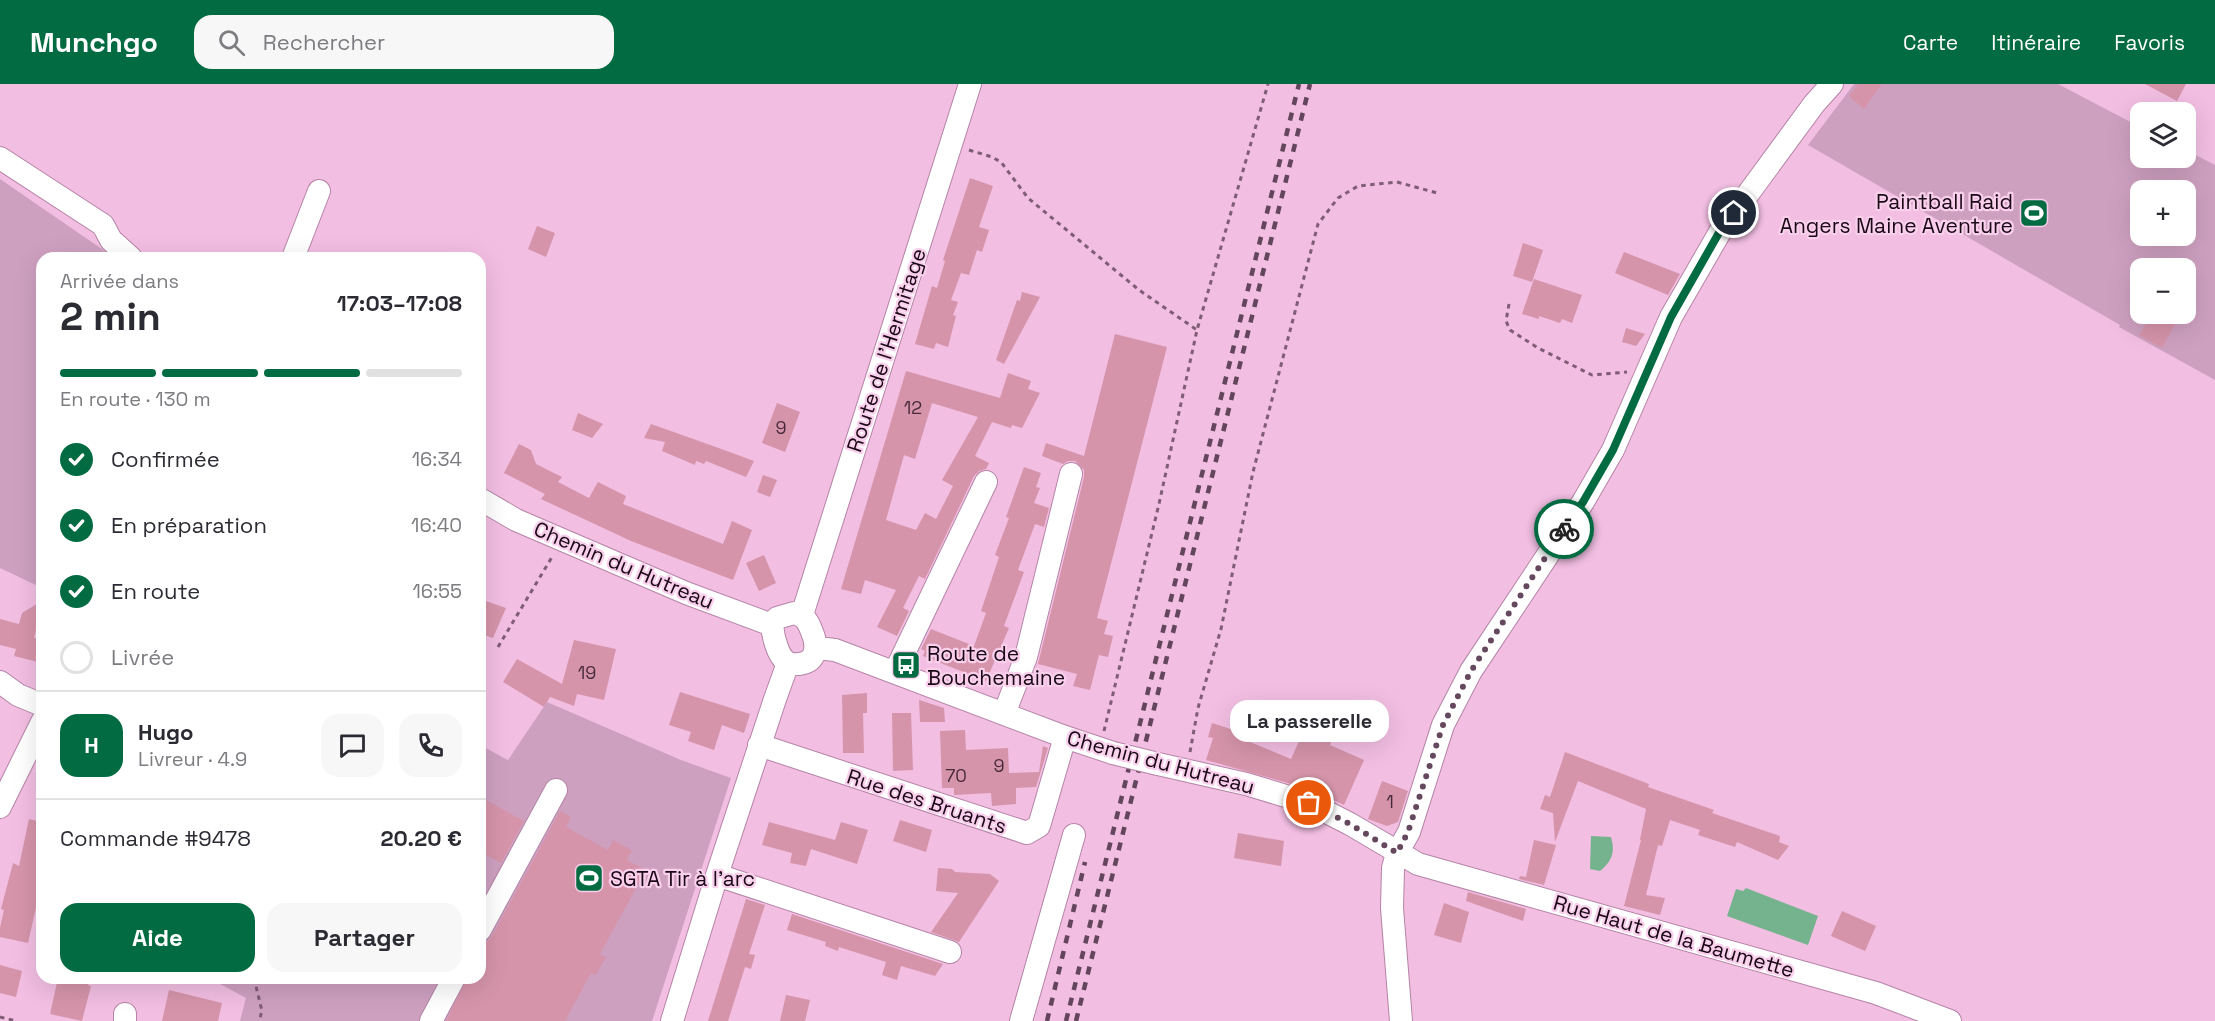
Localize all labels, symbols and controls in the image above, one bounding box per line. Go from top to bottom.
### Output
search box [194,15,614,69]
text: Munchgo [30,24,158,60]
icon: search [215,26,248,59]
text: Rechercher [263,28,385,56]
text: Carte [1903,29,1958,56]
text: Itinéraire [1991,29,2081,56]
text: Favoris [2114,29,2185,56]
map controls [2130,102,2196,324]
button: layers [2130,102,2196,168]
button: + [2130,180,2196,246]
pin [1708,187,1759,238]
place label: Paintball Raid Angers Maine Aventure [1780,188,2013,239]
icon: home [1717,196,1750,229]
sports icon: Paintball Raid Angers Maine Aventure [2018,197,2050,229]
street label: Route de l'Hermitage [840,245,932,455]
button: − [2130,258,2196,324]
text: Arrivée dans [60,268,179,294]
text: 17:03–17:08 [337,289,462,317]
text: 2 min [60,292,161,341]
text: En route · 130 m [60,386,211,412]
house number: 12 [904,396,922,419]
house number: 9 [775,416,787,439]
icon: check [60,443,93,476]
text: Confirmée [111,445,220,473]
text: 16:34 [412,446,462,472]
courier [1534,499,1594,559]
icon: check [60,509,93,542]
text: En préparation [111,511,267,539]
text: 16:40 [411,512,462,538]
icon: bike [1548,513,1581,546]
street label: Chemin du Hutreau [530,515,718,615]
icon: check [60,575,93,608]
text: En route [111,577,200,605]
text: 16:55 [412,578,462,604]
place label: Route de Bouchemaine [927,640,1065,691]
text: Livrée [111,643,174,671]
bus stop icon: Route de Bouchemaine [890,649,922,681]
house number: 19 [578,661,596,684]
callout: La passerelle [1230,701,1388,743]
text: La passerelle [1247,708,1372,734]
button: chat [321,714,384,777]
button: phone [399,714,462,777]
text: Hugo [138,718,193,746]
street label: Chemin du Hutreau [1064,724,1258,800]
text: H [84,731,99,759]
text: Livreur · 4.9 [138,746,247,772]
house number: 9 [993,754,1005,777]
street label: Rue des Bruants [844,762,1010,840]
house number: 70 [945,764,967,787]
pin [1283,777,1334,828]
icon: bag [1292,786,1325,819]
house number: 1 [1386,790,1394,813]
text: Commande #9478 [60,824,251,852]
text: 20.20 € [381,824,462,852]
sports icon: SGTA Tir à l’arc [573,862,605,894]
place label: SGTA Tir à l’arc [610,865,755,892]
street label: Rue Haut de la Baumette [1550,889,1798,983]
button: Aide [60,903,255,972]
button: Partager [267,903,462,972]

